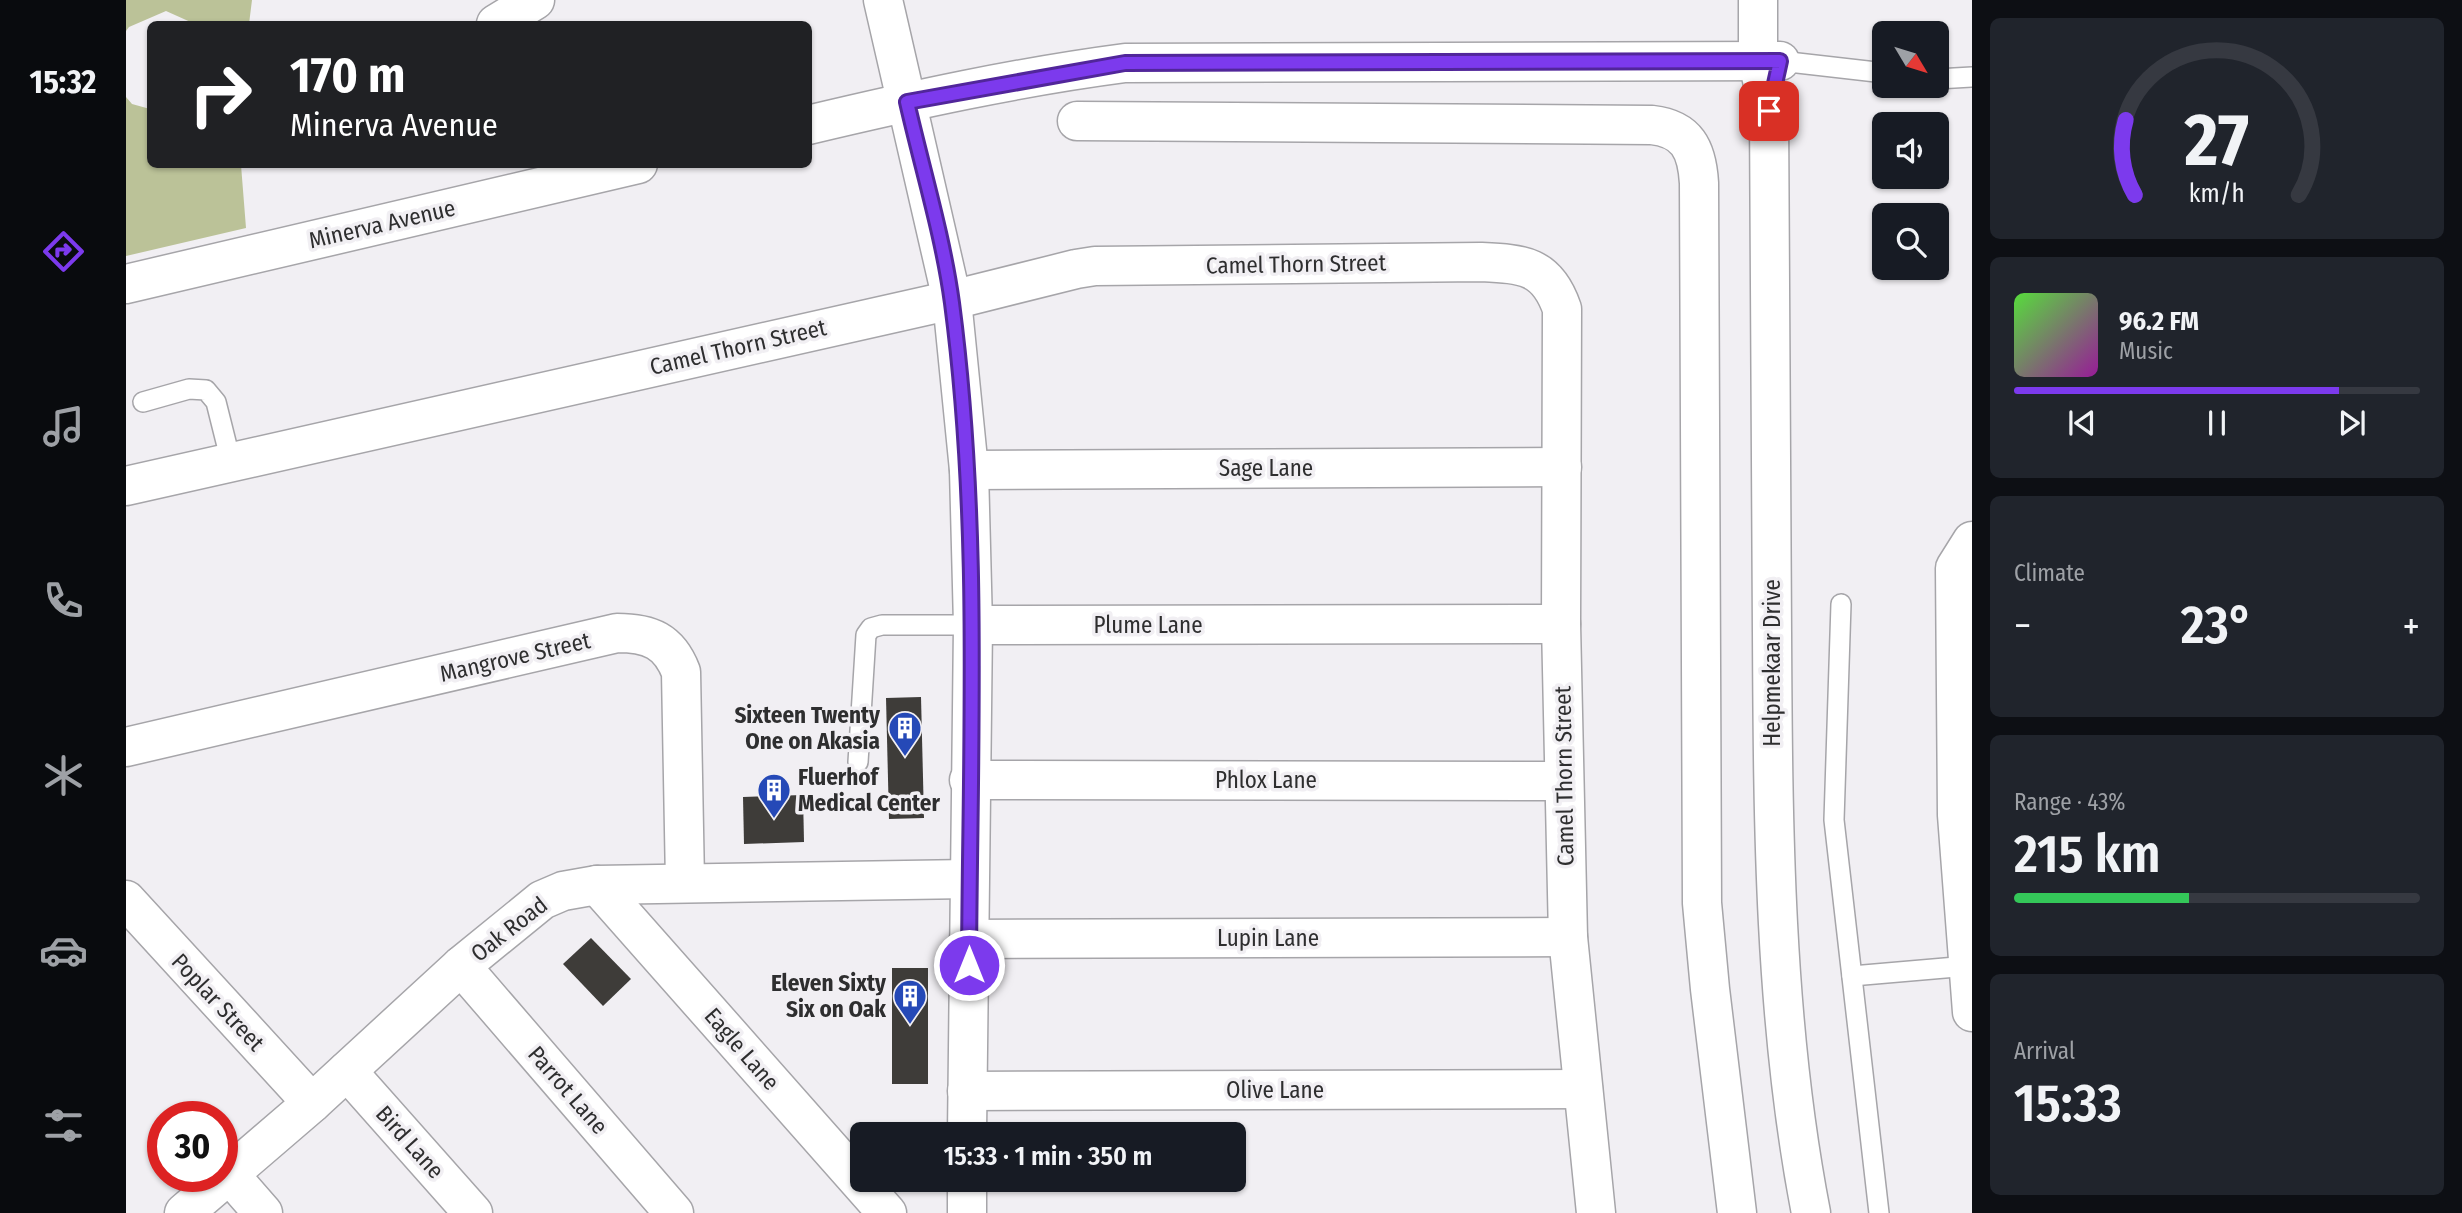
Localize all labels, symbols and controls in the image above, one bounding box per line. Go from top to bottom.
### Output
north arrow [1872,21,1950,98]
map controls [1872,21,1949,280]
text: 170 m [290,46,406,105]
icon: right [175,49,266,140]
text: 15:32 [30,63,96,101]
pin [1739,81,1799,141]
icon: arrive [1750,92,1788,130]
text: 27 [2184,97,2249,184]
text: Minerva Avenue [290,106,498,144]
button: sound [1872,112,1949,189]
text: km/h [2189,178,2245,208]
street label: Minerva Avenue [306,194,458,254]
button: search [1872,203,1949,280]
icon: directions [39,227,88,276]
street label: Camel Thorn Street [1206,248,1387,280]
text: 96.2 FM [2119,306,2199,337]
street label: Camel Thorn Street [647,313,829,381]
text: Music [2119,337,2173,365]
icon: music [39,402,88,451]
icon: previous [2063,404,2101,442]
icon: pause [2198,404,2236,442]
icon: next [2333,404,2371,442]
street label: Sage Lane [1219,454,1313,482]
text: Climate [2014,559,2085,587]
icon: phone [39,576,88,625]
street label: Helpmekaar Drive [1758,579,1786,747]
text: 23° [2181,594,2253,657]
text: − [2014,603,2031,649]
text: + [2403,603,2420,649]
street label: Plume Lane [1093,611,1203,639]
street label: Mangrove Street [437,626,593,688]
street label: Camel Thorn Street [1548,685,1580,866]
place label: Sixteen Twenty One on Akasia [734,701,881,755]
building icon: Sixteen Twenty One on Akasia [886,709,924,758]
icon: climate [39,751,88,800]
place label: Fluerhof Medical Center [798,763,940,817]
street label: Phlox Lane [1215,766,1317,794]
building icon: Fluerhof Medical Center [755,771,793,820]
text: Range · 43% [2014,788,2126,816]
text: 215 km [2014,823,2160,886]
street label: Oak Road [465,890,553,968]
street label: Lupin Lane [1217,924,1319,952]
icon: car [39,926,88,975]
position arrow [932,928,1006,1002]
street label: Poplar Street [166,948,270,1057]
place label: Eleven Sixty Six on Oak [771,969,887,1023]
building icon: Eleven Sixty Six on Oak [891,977,929,1026]
street label: Eagle Lane [699,1002,785,1096]
text: Arrival [2014,1037,2075,1065]
street label: Parrot Lane [522,1040,614,1140]
text: 15:33 [2014,1072,2122,1135]
street label: Olive Lane [1226,1076,1324,1104]
street label: Bird Lane [370,1100,450,1184]
icon: filters [39,1101,88,1150]
speed limit sign: 30 [147,1101,238,1192]
text: 15:33 · 1 min · 350 m [944,1141,1153,1172]

